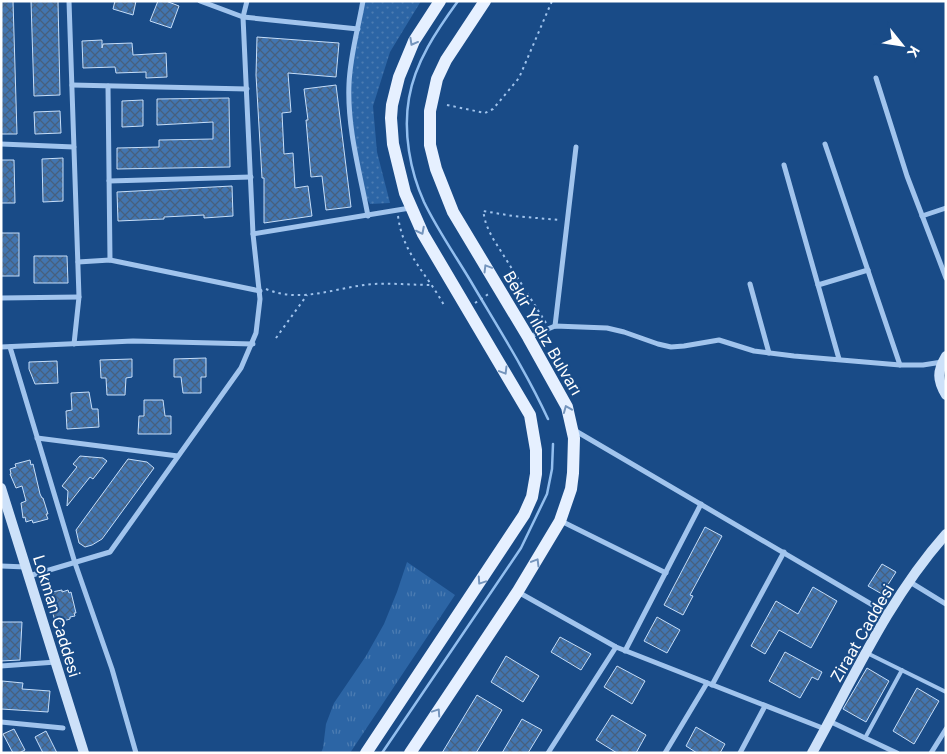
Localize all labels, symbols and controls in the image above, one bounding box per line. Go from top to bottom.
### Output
north arrow [877,20,927,70]
one-way arrow [410,37,420,46]
text: K [904,43,924,60]
one-way arrow [415,226,425,235]
one-way arrow [483,264,493,273]
street label: Bekir Yıldız Bulvarı [499,267,587,399]
one-way arrow [497,366,507,375]
one-way arrow [563,405,573,414]
street label: Lokman Caddesi [29,553,85,679]
one-way arrow [529,558,539,567]
one-way arrow [478,575,487,584]
street label: Ziraat Caddesi [826,581,898,685]
one-way arrow [431,708,440,718]

